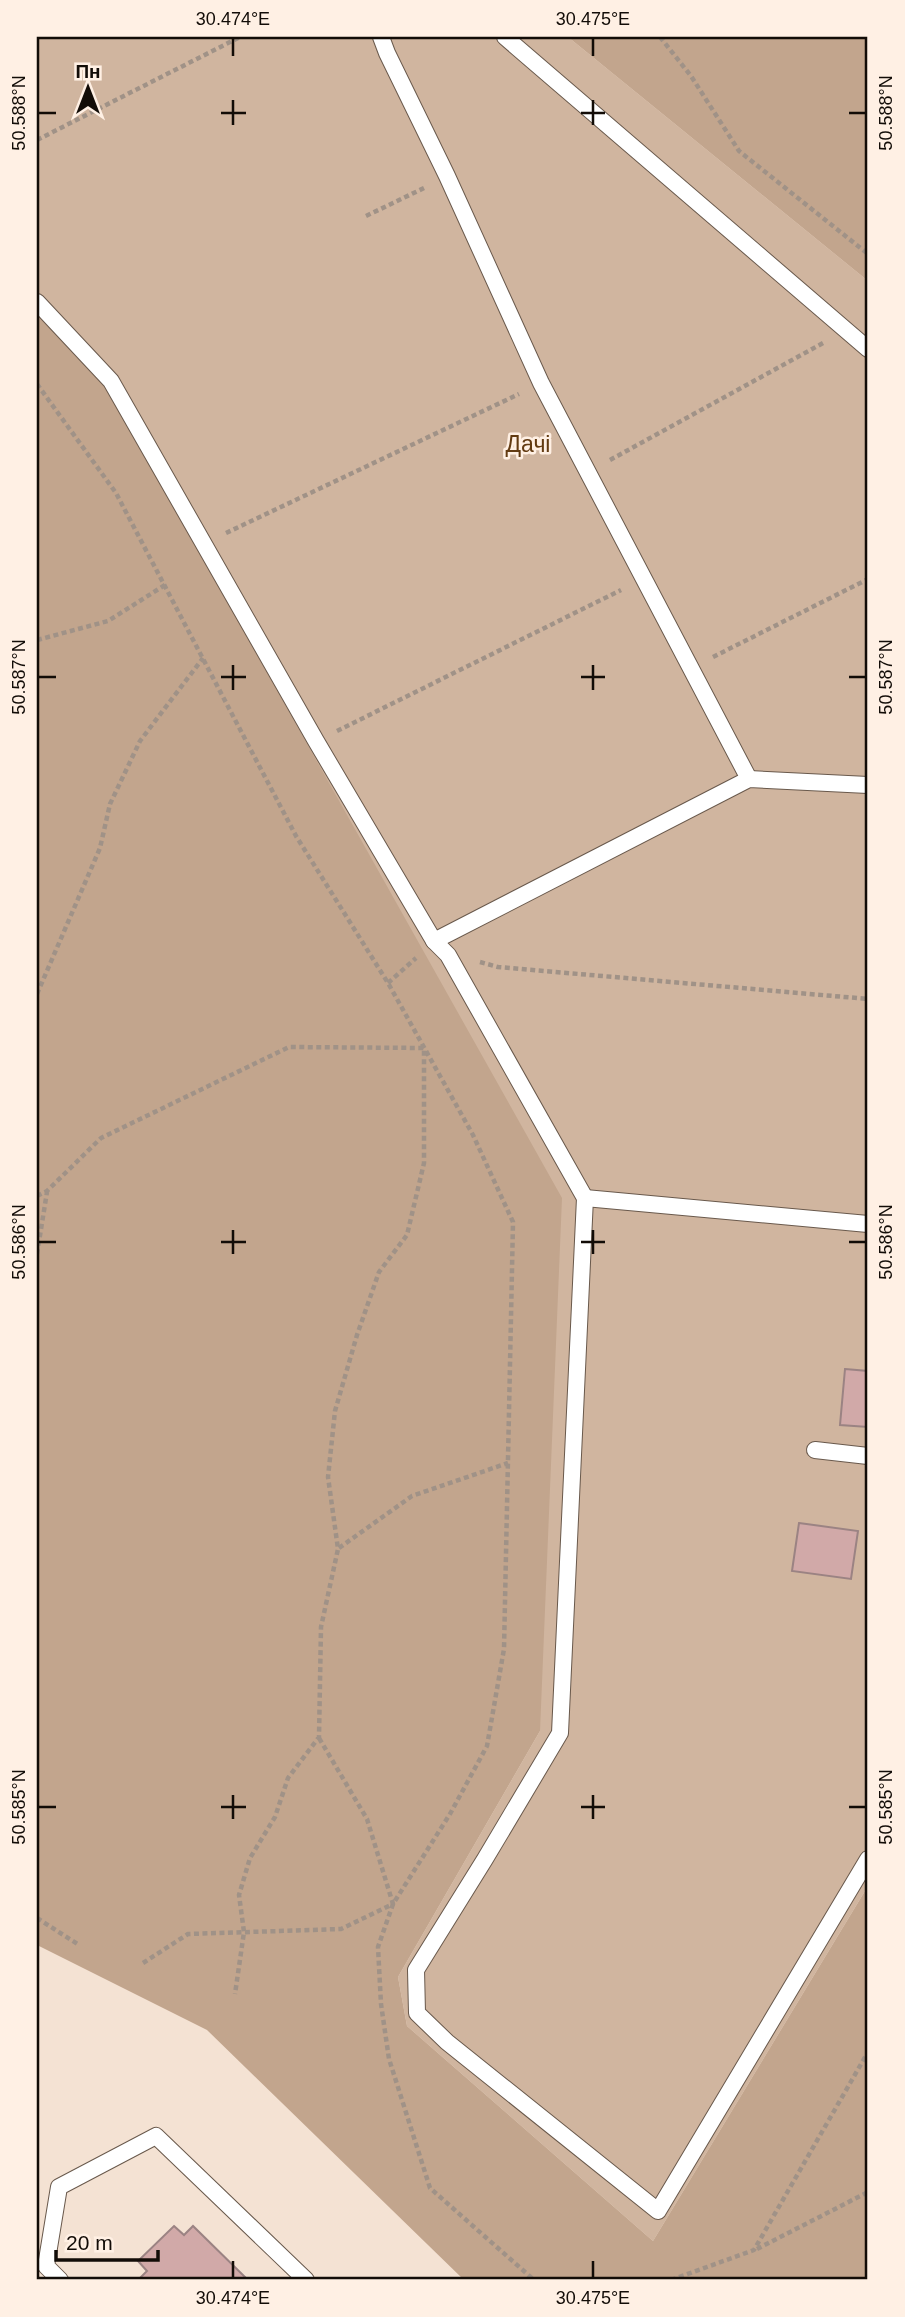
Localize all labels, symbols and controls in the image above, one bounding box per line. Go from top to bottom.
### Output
text: 30.474°E [196,9,270,29]
text: 30.475°E [556,9,630,29]
north arrow [52,52,122,122]
text: Пн [75,61,101,82]
text: 50.588°N [9,75,29,151]
text: 50.588°N [876,75,896,151]
park label: Дачі [506,431,550,457]
text: 50.587°N [9,639,29,715]
text: 50.587°N [876,639,896,715]
text: 50.586°N [9,1204,29,1280]
text: 50.586°N [876,1204,896,1280]
text: 50.585°N [9,1769,29,1845]
text: 50.585°N [876,1769,896,1845]
scale bar [56,2219,158,2263]
text: 20 m [66,2231,113,2254]
text: 30.474°E [196,2288,270,2308]
text: 30.475°E [556,2288,630,2308]

